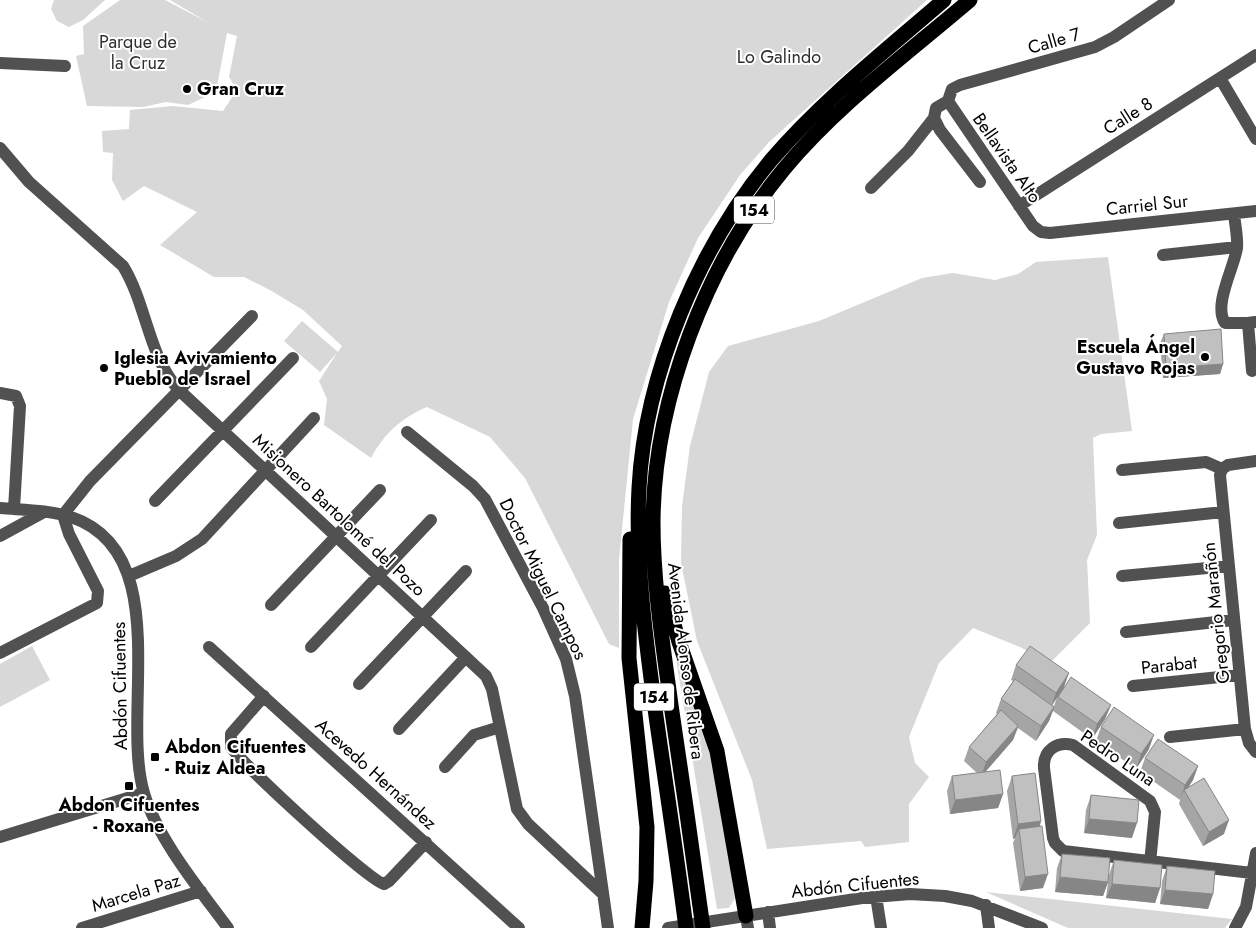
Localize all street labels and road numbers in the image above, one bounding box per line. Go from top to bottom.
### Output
street label: Calle 7 [1025,21,1084,61]
street label: Calle 8 [1098,91,1158,141]
street label: Bellavista Alto [966,108,1048,208]
street label: Carriel Sur [1105,188,1190,222]
road number: 154 [734,196,774,224]
street label: Misionero Bartolomé del Pozo [247,428,431,602]
street label: Doctor Miguel Campos [493,494,593,664]
street label: Gregorio Marañón [1196,541,1236,685]
street label: Avenida Alonso de Ribera [661,561,711,761]
street label: Abdón Cifuentes [106,622,134,750]
street label: Parabat [1140,649,1199,681]
road number: 154 [634,684,674,710]
street label: Acevedo Hernández [310,712,443,836]
street label: Pedro Luna [1075,723,1161,793]
street label: Abdón Cifuentes [790,865,920,905]
street label: Marcela Paz [88,867,184,919]

